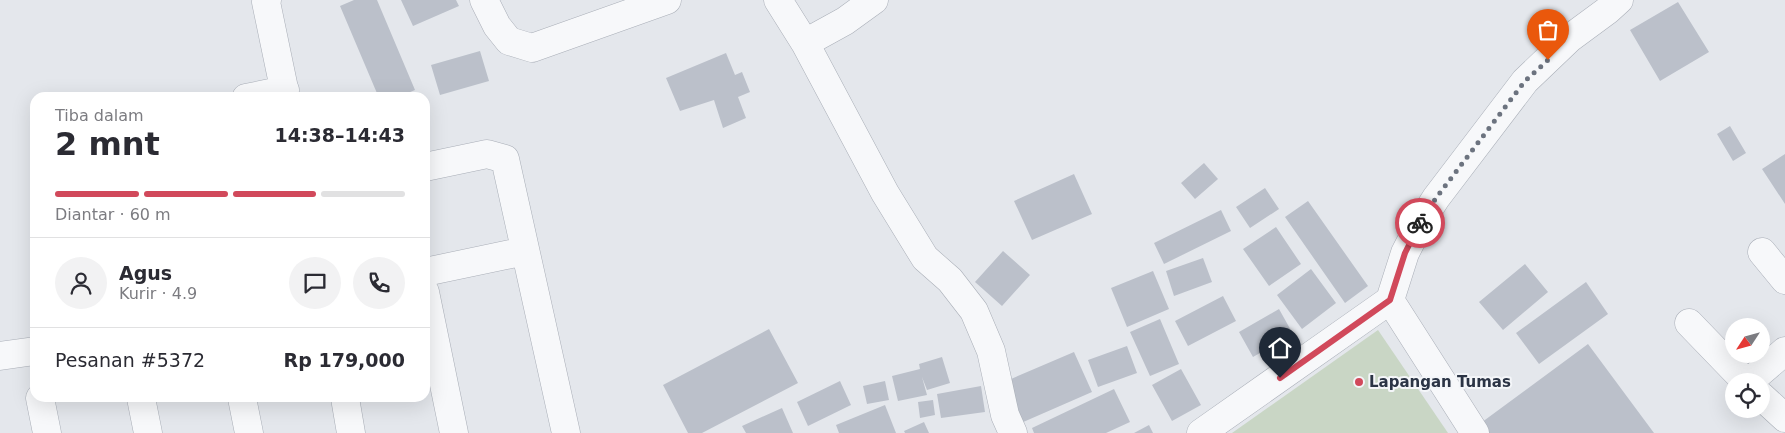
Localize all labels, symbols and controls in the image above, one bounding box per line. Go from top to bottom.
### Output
pin [1527,9,1569,60]
icon: bag [1534,16,1562,44]
text: Tiba dalam [55,106,144,125]
text: 14:38–14:43 [275,124,405,146]
text: 2 mnt [55,125,160,163]
courier [1395,198,1445,248]
text: Diantar · 60 m [55,205,171,224]
icon: bike [1406,209,1434,237]
button: person [55,257,107,309]
button: chat [289,257,341,309]
button: phone [353,257,405,309]
text: Agus [119,262,172,284]
text: Kurir · 4.9 [119,284,197,303]
north arrow [1725,318,1770,362]
map controls [1725,318,1770,418]
pin [1259,327,1301,378]
icon: home [1266,334,1294,362]
text: Pesanan #5372 [55,349,205,371]
text: Rp 179,000 [284,349,405,371]
place label: Lapangan Tumas [1369,373,1511,391]
button: locate [1725,373,1770,418]
marker: Lapangan Tumas [1353,376,1365,388]

